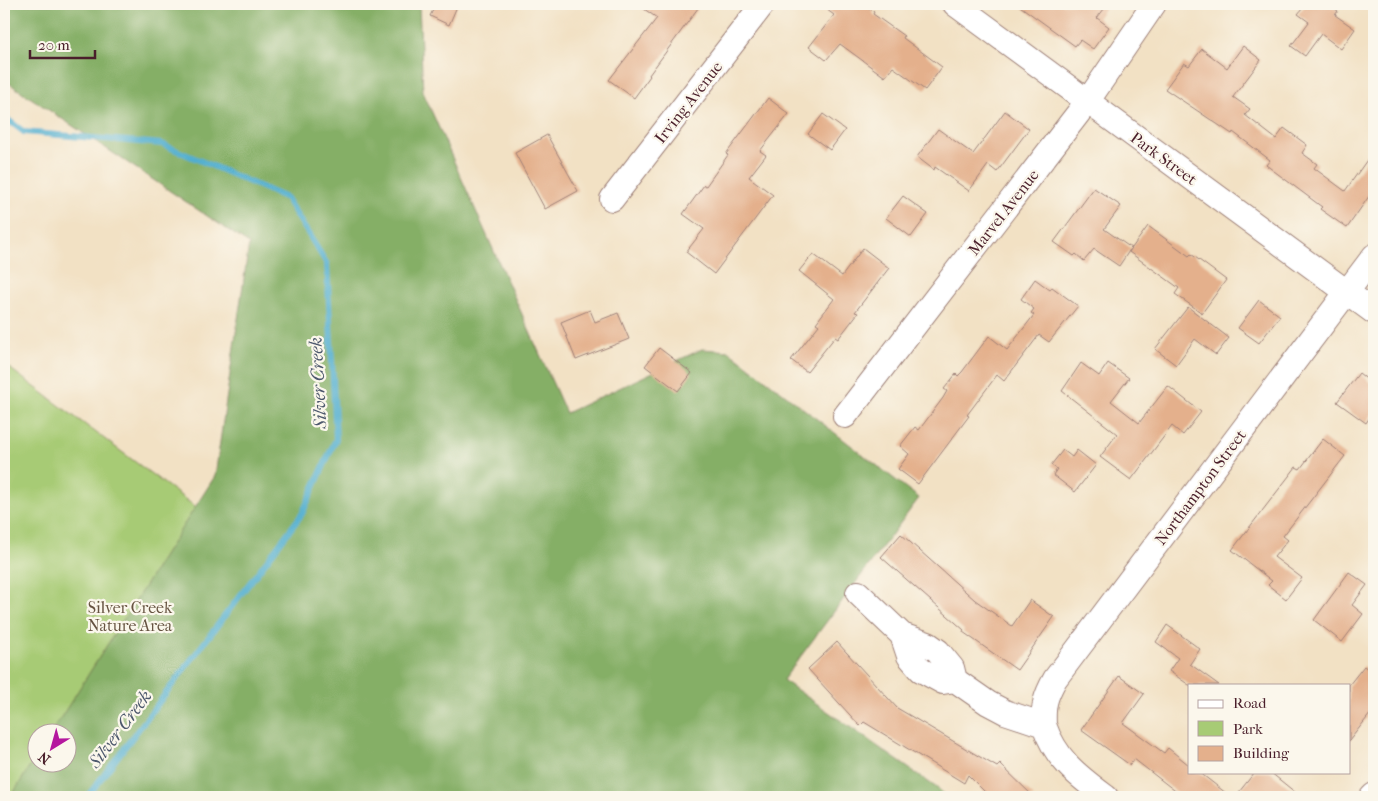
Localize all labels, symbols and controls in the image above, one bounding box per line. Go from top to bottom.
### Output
scale bar [30,28,95,60]
text: 20 m [38,36,70,54]
street label: Irving Avenue [651,58,726,147]
street label: Park Street [1127,128,1201,189]
street label: Marvel Avenue [964,165,1043,259]
water label: Silver Creek [306,337,331,430]
street label: Northampton Street [1151,426,1250,549]
park label: Silver Creek Nature Area [88,598,173,635]
legend [1188,684,1350,774]
water label: Silver Creek [84,686,156,773]
text: Road [1233,694,1267,712]
text: Park [1233,720,1263,738]
north arrow [28,724,78,774]
text: Building [1233,744,1290,762]
text: N [35,748,54,768]

